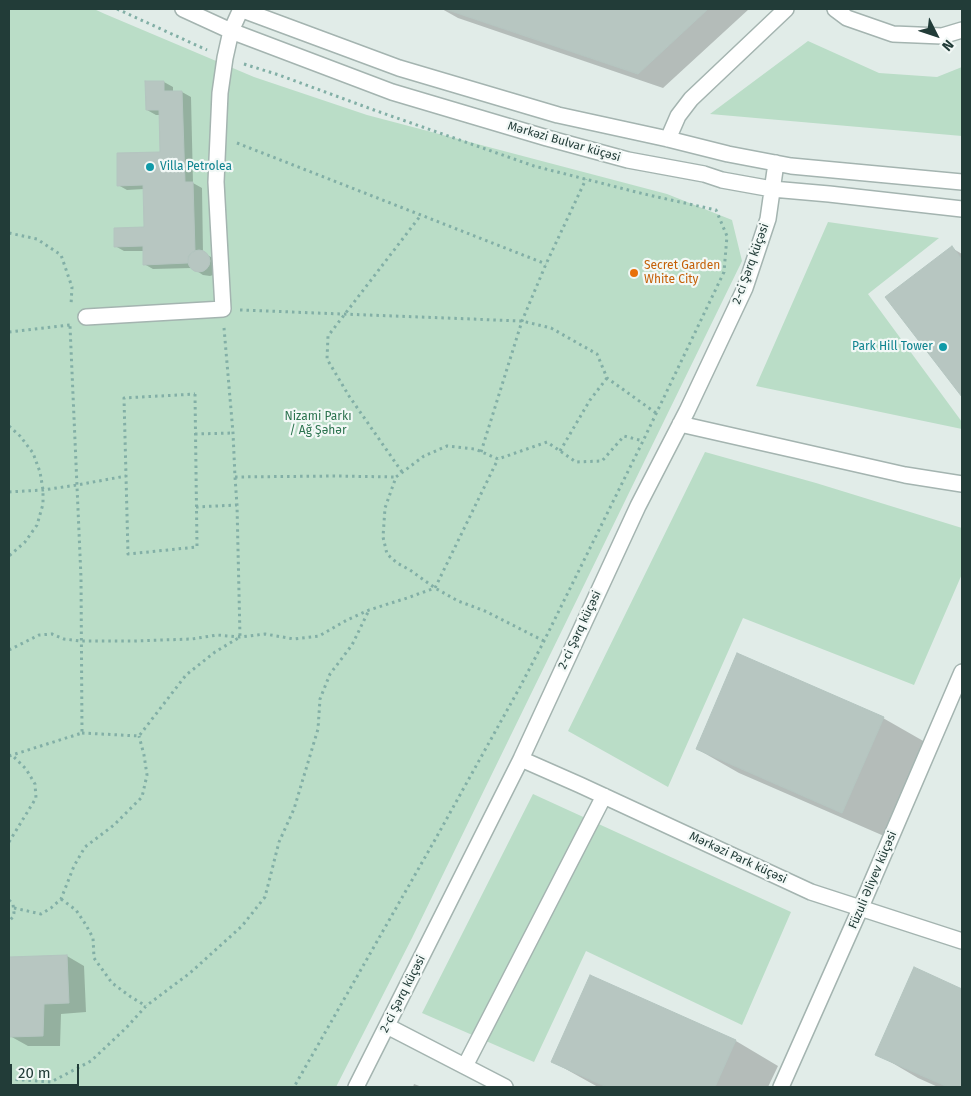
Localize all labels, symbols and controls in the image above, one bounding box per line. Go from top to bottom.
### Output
north arrow [911,10,961,60]
text: N [938,36,957,54]
street label: Mərkəzi Bulvar küçəsi [506,119,622,165]
place label: Villa Petrolea [160,160,232,174]
marker: Villa Petrolea [144,161,156,173]
street label: 2-ci Şərq küçəsi [730,222,772,306]
place label: Secret Garden White City [644,259,720,287]
marker: Secret Garden White City [628,267,640,279]
place label: Park Hill Tower [852,340,933,354]
marker: Park Hill Tower [937,341,949,353]
park label: Nizami Parkı / Ağ Şəhər [284,410,352,438]
street label: 2-ci Şərq küçəsi [555,588,605,672]
street label: Mərkəzi Park küçəsi [687,829,789,887]
street label: Füzuli Əliyev küçəsi [846,829,900,931]
street label: 2-ci Şərq küçəsi [377,953,429,1035]
scale bar [12,1054,81,1086]
text: 20 m [18,1064,51,1082]

